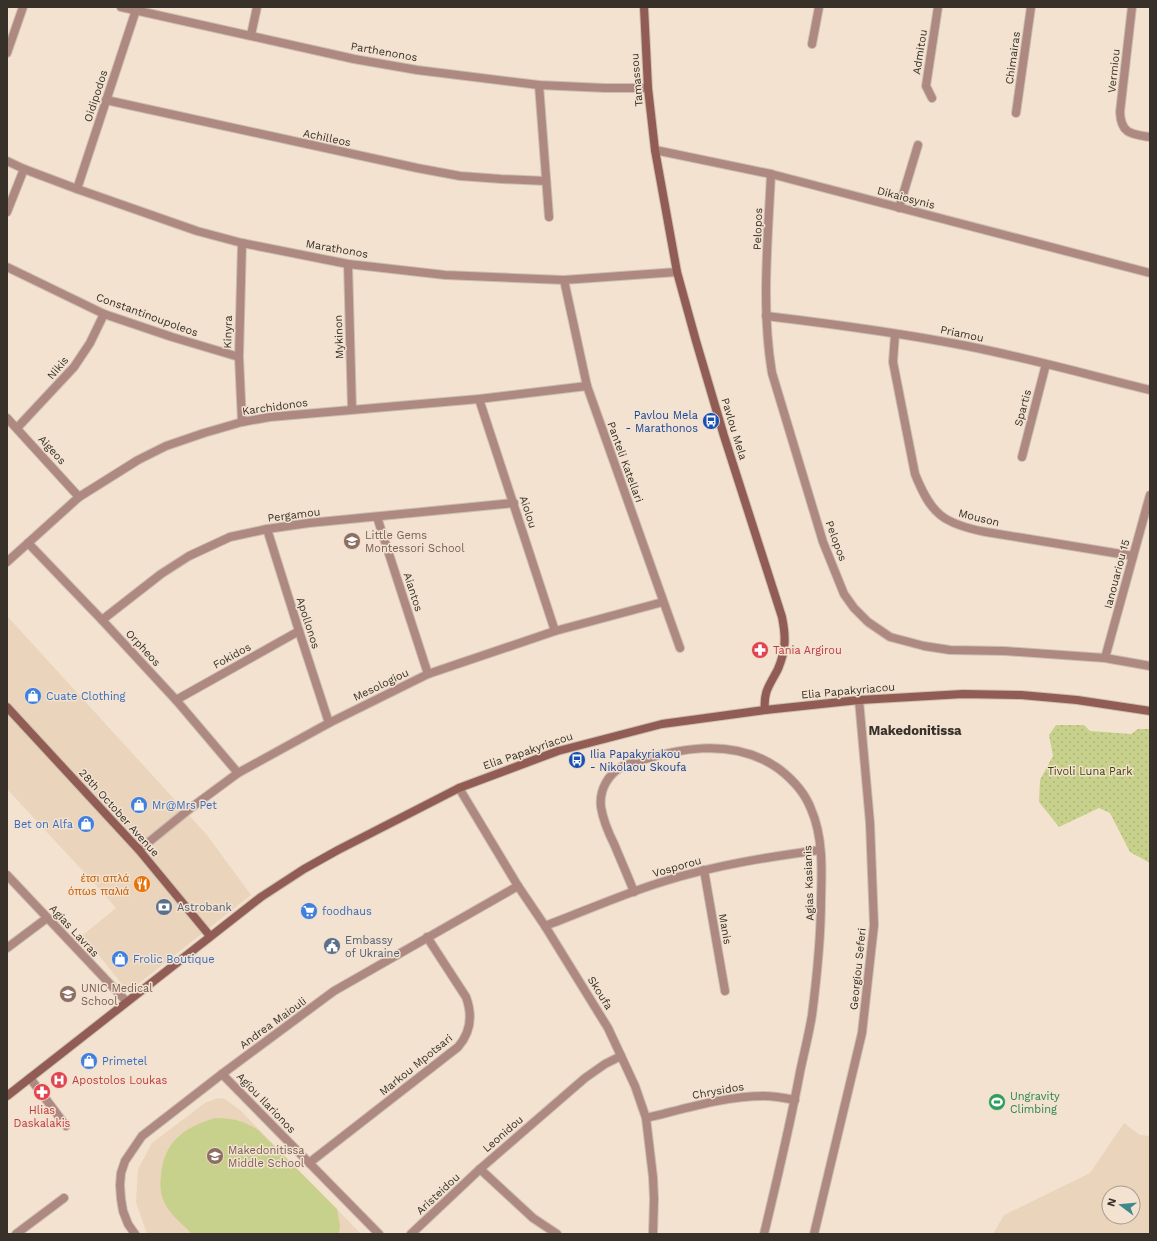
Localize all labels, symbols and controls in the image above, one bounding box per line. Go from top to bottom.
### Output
street label: Admitou [910,29,930,75]
street label: Chimairas [1003,31,1023,85]
street label: Parthenonos [350,40,419,64]
street label: Vermiou [1105,48,1123,94]
street label: Tamassou [628,53,646,107]
street label: Oidipodos [82,68,111,124]
street label: Achilleos [302,127,352,149]
street label: Dikaiosynis [876,184,937,212]
street label: Pelopos [751,207,765,250]
street label: Marathonos [305,237,369,261]
street label: Constantinoupoleos [94,290,200,340]
street label: Kinyra [221,315,235,349]
street label: Mykinon [332,315,346,359]
street label: Priamou [939,323,985,345]
street label: Nikis [45,354,71,382]
street label: Spartis [1012,388,1034,428]
street label: Karchidonos [241,396,309,418]
street label: Pavlou Mela [718,396,750,462]
place label: Pavlou Mela - Marathonos [626,409,698,435]
bus stop icon: Pavlou Mela - Marathonos [701,411,721,431]
street label: Panteli Katellari [604,420,646,504]
street label: Aigeos [36,433,69,467]
street label: Aiolou [517,494,539,530]
street label: Pergamou [267,505,321,525]
street label: Mouson [957,507,1001,529]
street label: Pelopos [823,519,849,563]
place label: Little Gems Montessori School [365,529,465,555]
school or university icon: Little Gems Montessori School [342,531,362,551]
street label: Ianouariou 15 [1102,538,1132,610]
street label: Aiantos [401,571,425,613]
street label: Apollonos [294,596,322,651]
street label: Orpheos [123,627,163,669]
street label: Fokidos [211,640,253,672]
pharmacy icon: Tania Argirou [750,640,770,660]
place label: Tania Argirou [773,644,842,657]
street label: Mesologiou [351,666,411,704]
street label: Elia Papakyriacou [801,680,895,702]
shop icon: Cuate Clothing [23,686,43,706]
place label: Cuate Clothing [46,690,126,703]
district label: Makedonitissa [868,723,962,738]
street label: Elia Papakyriacou [481,730,575,772]
place label: Ilia Papakyriakou - Nikolaou Skoufa [590,748,686,774]
bus stop icon: Ilia Papakyriakou - Nikolaou Skoufa [567,750,587,770]
park label: Tivoli Luna Park [1047,765,1133,778]
street label: 28th October Avenue [76,766,162,860]
shop icon: Mr@Mrs Pet [129,795,149,815]
place label: Mr@Mrs Pet [152,799,217,812]
shop icon: Bet on Alfa [76,814,96,834]
place label: Bet on Alfa [14,818,73,831]
street label: Agias Kasianis [801,845,817,921]
street label: Vosporou [651,854,703,880]
place label: έτσι απλά όπωs παλιά [68,872,130,898]
restaurant icon: έτσι απλά όπωs παλιά [132,874,152,894]
bank icon: Astrobank [154,897,174,917]
place label: Astrobank [177,901,232,914]
supermarket icon: foodhaus [299,901,319,921]
street label: Agias Lavras [47,902,102,960]
place label: foodhaus [322,905,372,918]
street label: Manis [716,913,734,946]
street label: Georgiou Seferi [847,927,869,1011]
place label: Embassy of Ukraine [345,934,400,960]
public building icon: Embassy of Ukraine [322,936,342,956]
shop icon: Frolic Boutique [110,949,130,969]
place label: Frolic Boutique [133,953,215,966]
street label: Skoufa [585,974,615,1012]
place label: UNIC Medical School [81,982,153,1008]
school or university icon: UNIC Medical School [58,984,78,1004]
street label: Andrea Maiouli [237,994,309,1052]
street label: Markou Mpotsari [377,1032,455,1098]
shop icon: Primetel [79,1051,99,1071]
place label: Primetel [102,1055,148,1068]
hospital icon: Apostolos Loukas [49,1070,69,1090]
street label: Agiou Ilarionos [234,1070,298,1136]
place label: Apostolos Loukas [72,1074,167,1087]
street label: Chrysidos [691,1080,745,1102]
pharmacy icon: Hlias Daskalakis [32,1082,52,1102]
place label: Ungravity Climbing [1010,1090,1060,1116]
sports icon: Ungravity Climbing [987,1092,1007,1112]
place label: Hlias Daskalakis [14,1104,71,1130]
street label: Leonidou [480,1113,526,1155]
place label: Makedonitissa Middle School [228,1144,305,1170]
school or university icon: Makedonitissa Middle School [205,1146,225,1166]
street label: Aristeidou [414,1171,462,1217]
north arrow [1101,1185,1141,1225]
text: N [1104,1197,1119,1208]

